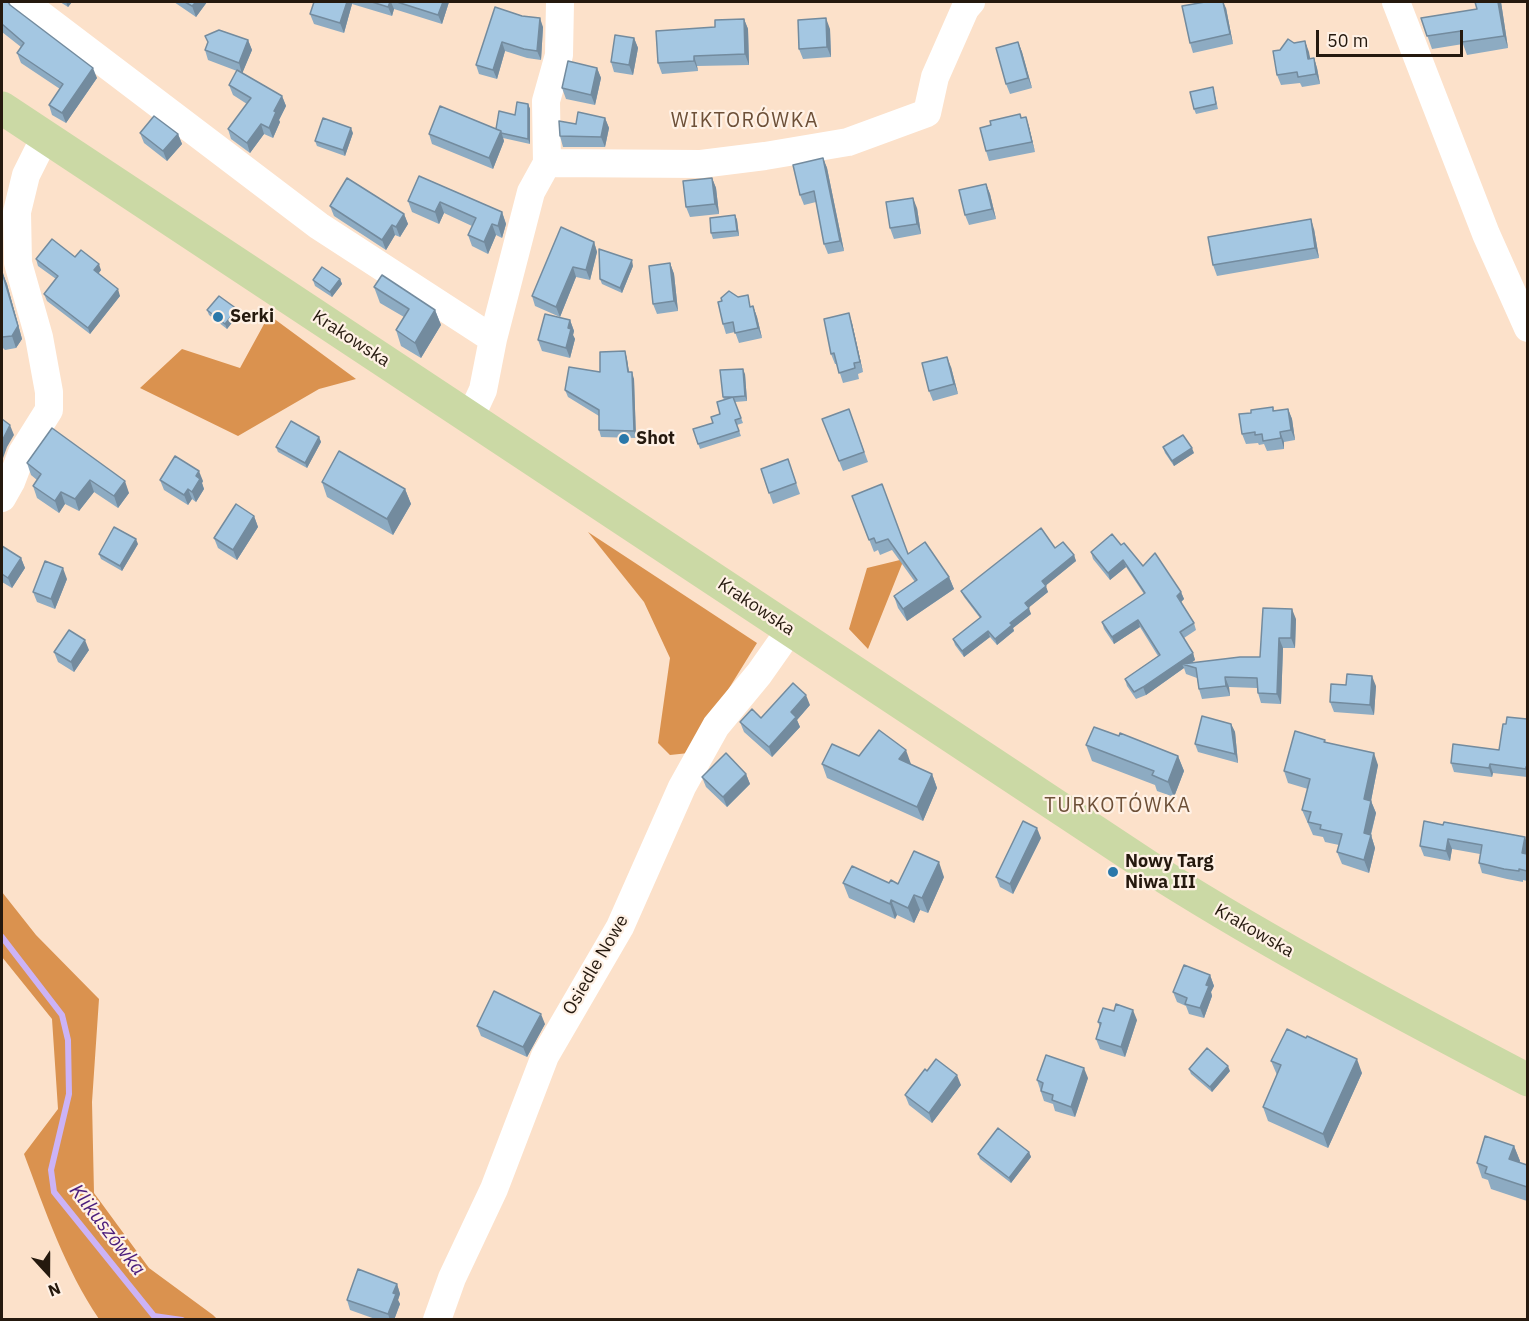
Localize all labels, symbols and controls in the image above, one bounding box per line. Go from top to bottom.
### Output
scale bar [1319,18,1466,56]
text: 50 m [1327,29,1369,52]
district label: WIKTORÓWKA [671,109,819,133]
place label: Serki [230,306,274,328]
street label: Krakowska [308,306,394,372]
marker: Serki [211,310,225,324]
place label: Shot [636,428,675,450]
marker: Shot [617,432,631,446]
street label: Krakowska [713,573,799,641]
district label: TURKOTÓWKA [1044,794,1192,818]
place label: Nowy Targ Niwa III [1125,851,1213,894]
marker: Nowy Targ Niwa III [1106,865,1120,879]
street label: Krakowska [1210,900,1298,962]
street label: Osiedle Nowe [559,911,633,1019]
water label: Klikuszówka [64,1179,150,1281]
north arrow [18,1243,78,1303]
text: N [45,1278,63,1301]

